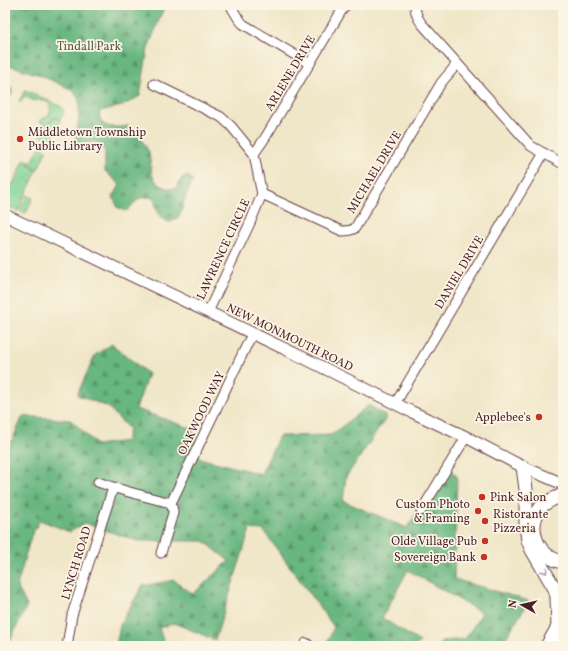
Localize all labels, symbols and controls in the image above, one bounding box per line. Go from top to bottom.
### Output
street label: ARLENE DRIVE [262,33,320,114]
park label: Tindall Park [57,39,121,55]
place label: Middletown Township Public Library [28,125,146,155]
street label: MICHAEL DRIVE [344,128,406,217]
marker: Middletown Township Public Library [15,134,25,144]
street label: LAWRENCE CIRCLE [193,196,254,303]
street label: DANIEL DRIVE [432,233,488,312]
street label: NEW MONMOUTH ROAD [224,300,356,376]
street label: OAKWOOD WAY [175,369,229,458]
place label: Applebee's [475,410,531,426]
marker: Applebee's [534,412,544,422]
place label: Pink Salon [490,490,546,506]
marker: Pink Salon [477,492,487,502]
place label: Custom Photo & Framing [396,497,470,527]
marker: Custom Photo & Framing [473,506,483,516]
place label: Ristorante Pizzeria [493,507,549,537]
marker: Ristorante Pizzeria [480,516,490,526]
street label: LYNCH ROAD [58,524,96,602]
place label: Olde Village Pub [391,534,477,550]
marker: Olde Village Pub [480,536,490,546]
place label: Sovereign Bank [394,550,476,566]
marker: Sovereign Bank [479,552,489,562]
one-way arrow [540,567,548,574]
north arrow [502,585,542,625]
text: N [506,599,522,609]

